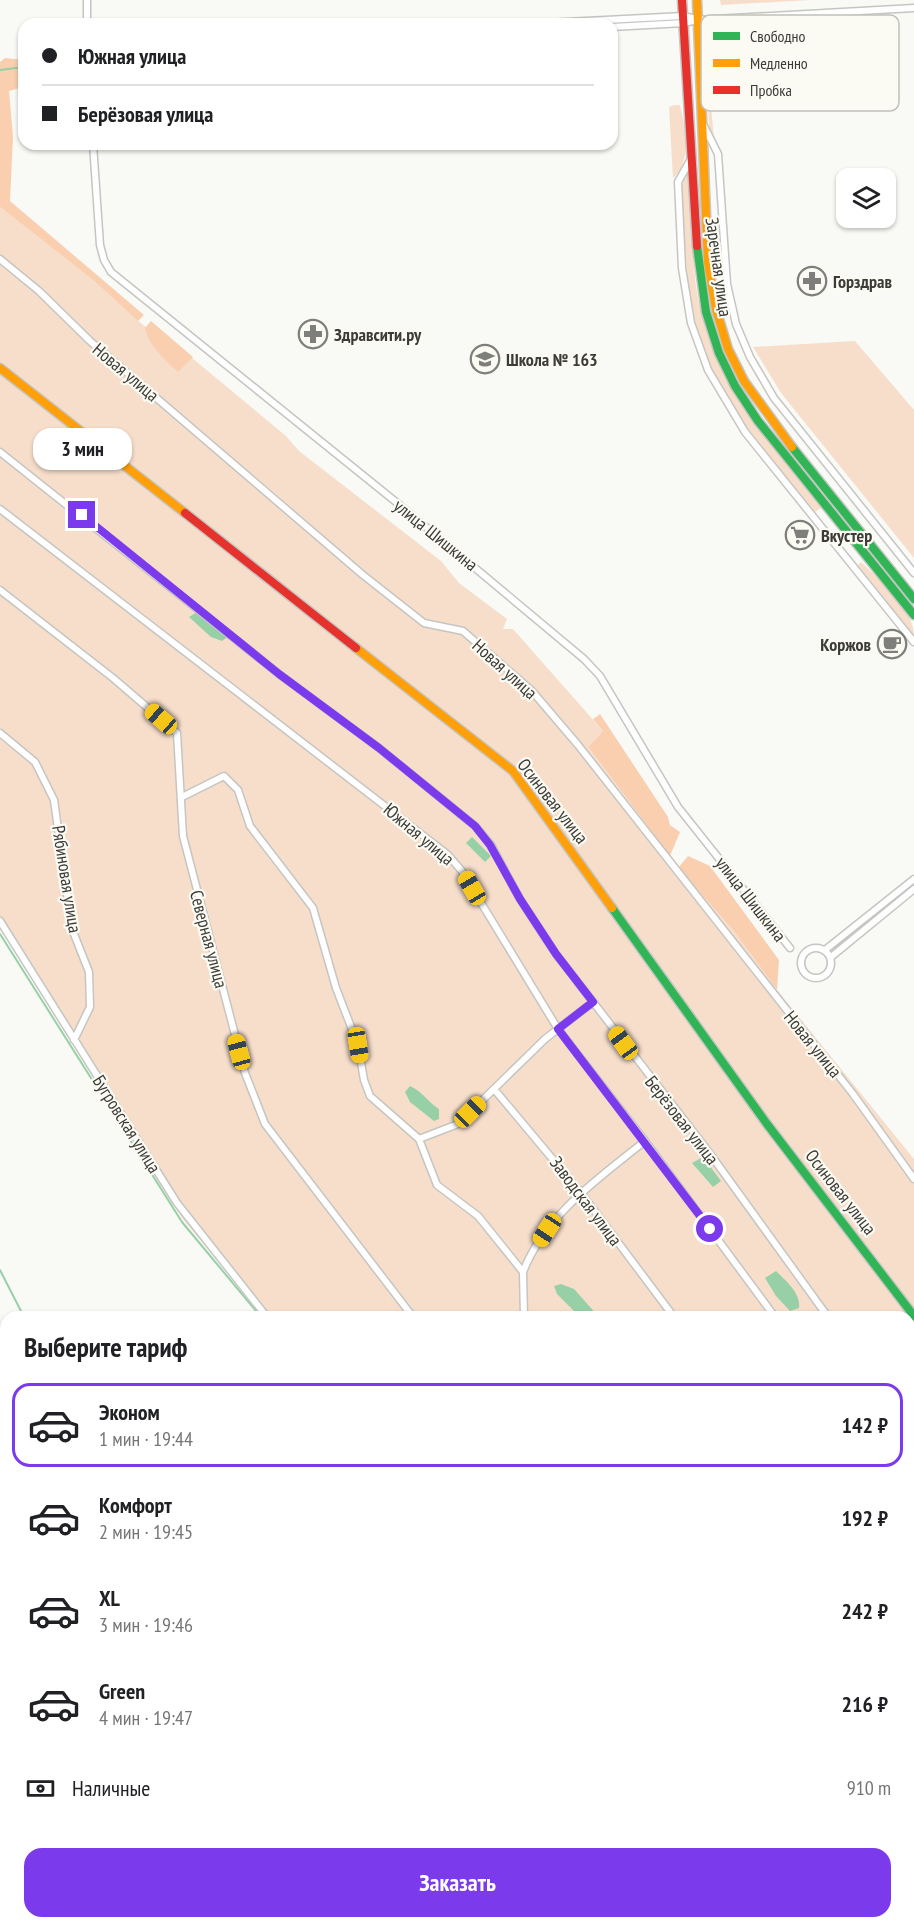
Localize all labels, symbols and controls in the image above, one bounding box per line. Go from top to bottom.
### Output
legend [701,15,899,111]
text: Свободно [750,26,805,46]
text: Южная улица [78,42,186,70]
text: Медленно [750,53,808,73]
text: Пробка [750,80,792,100]
text: Берёзовая улица [78,100,213,128]
map controls [836,168,896,228]
button: layers [836,168,896,228]
street label: Заречная улица [701,216,737,318]
pharmacy icon: Горздрав [796,265,828,297]
place label: Горздрав [833,270,893,293]
pharmacy icon: Здравсити.ру [297,318,329,350]
place label: Здравсити.ру [334,323,422,346]
street label: Новая улица [88,338,164,406]
school or university icon: Школа № 163 [469,343,501,375]
place label: Школа № 163 [506,348,598,371]
callout: 3 мин [32,428,132,470]
text: 3 мин [61,436,104,462]
street label: улица Шишкина [389,494,483,576]
route end [68,501,95,528]
supermarket icon: Вкустер [784,519,816,551]
place label: Вкустер [821,524,872,547]
cafe icon: Коржов [876,628,908,660]
place label: Коржов [820,633,871,656]
street label: Новая улица [468,634,542,704]
car [142,700,180,738]
street label: Осиновая улица [513,754,593,848]
street label: Южная улица [379,798,459,870]
street label: Рябиновая улица [47,824,87,934]
street label: улица Шишкина [711,852,791,946]
car [455,868,489,908]
street label: Северная улица [185,888,233,990]
street label: Новая улица [779,1006,847,1082]
car [605,1023,641,1063]
car [346,1026,370,1064]
car [226,1032,252,1072]
street label: Бугровская улица [88,1071,166,1177]
street label: Берёзовая улица [640,1071,724,1169]
car [451,1093,489,1131]
street label: Осиновая улица [801,1145,881,1239]
street label: Заводская улица [545,1152,627,1250]
car [530,1210,564,1250]
route start [696,1215,723,1242]
text: Выберите тариф [24,1330,187,1364]
icon: car [27,1398,81,1452]
text: Эконом [99,1398,160,1426]
text: 142 ₽ [841,1411,888,1439]
text: 1 мин · 19:44 [99,1426,193,1452]
icon: car [27,1491,81,1545]
text: Комфорт [99,1491,172,1519]
text: 192 ₽ [841,1504,888,1532]
text: 2 мин · 19:45 [99,1519,193,1545]
icon: car [27,1584,81,1638]
text: XL [99,1584,120,1612]
text: 242 ₽ [841,1597,888,1625]
text: 3 мин · 19:46 [99,1612,193,1638]
icon: car [27,1677,81,1731]
text: Green [99,1677,145,1705]
text: 216 ₽ [841,1690,888,1718]
text: 4 мин · 19:47 [99,1705,193,1731]
icon: cash [24,1772,57,1805]
text: Наличные [72,1774,150,1802]
text: 910 m [847,1775,891,1801]
button: Заказать [24,1848,891,1917]

